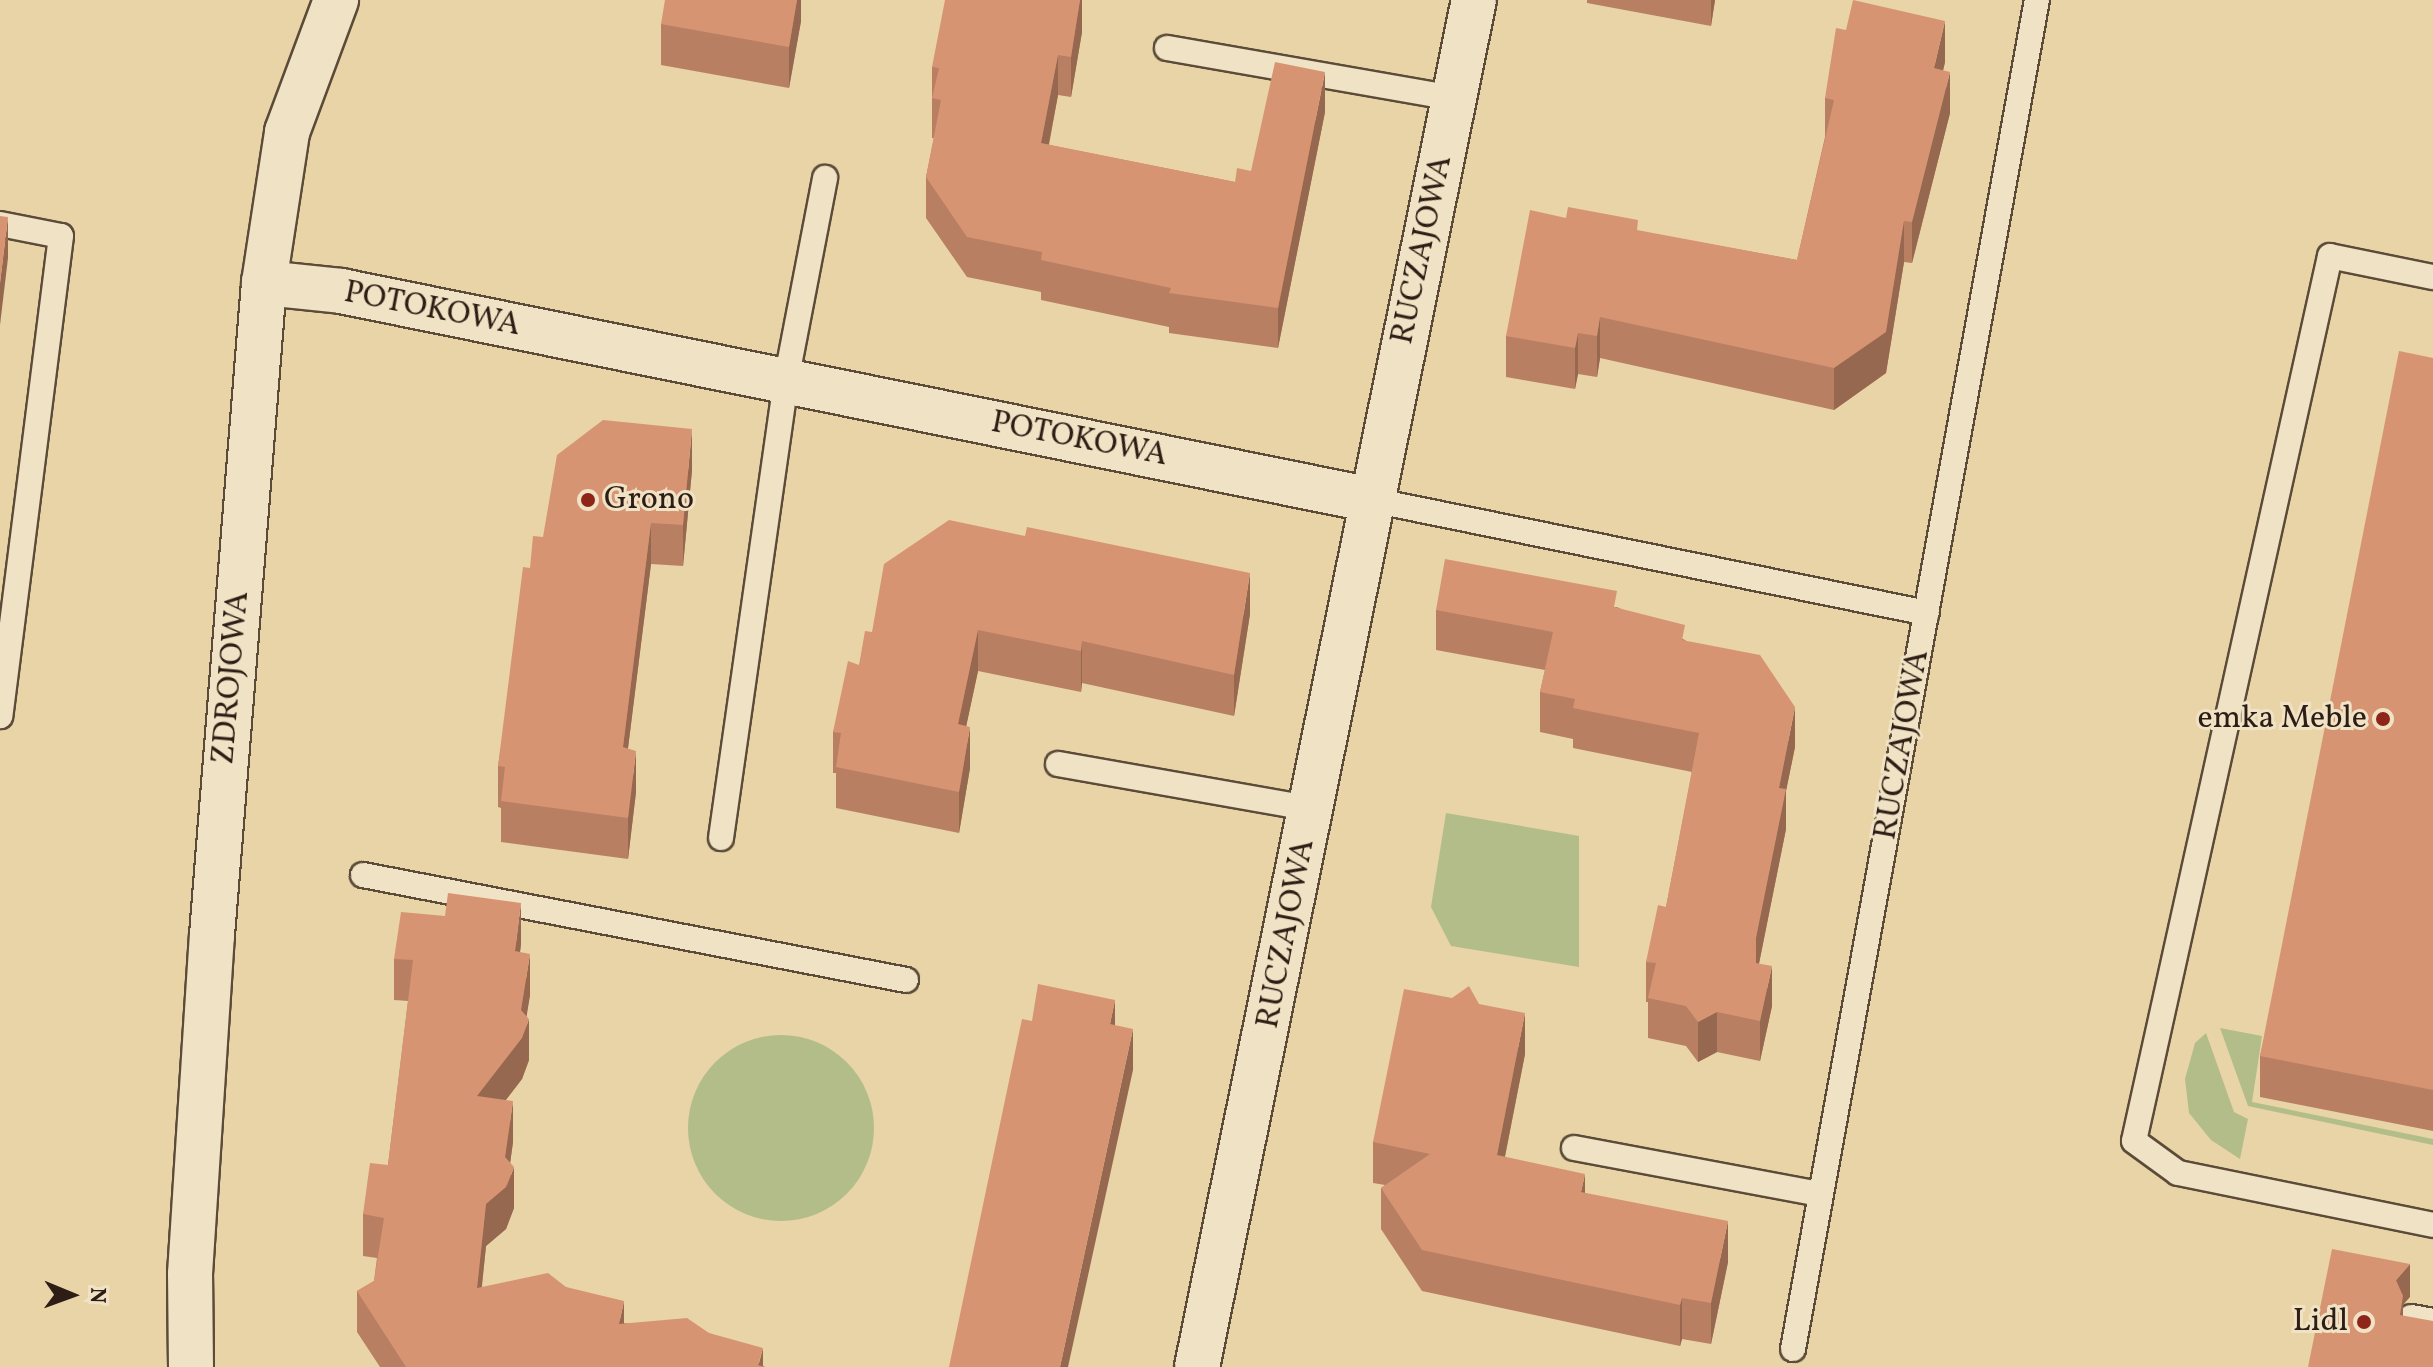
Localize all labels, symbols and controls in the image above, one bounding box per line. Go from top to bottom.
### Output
street label: RUCZAJOWA [1384,152,1462,348]
street label: POTOKOWA [341,274,523,346]
street label: POTOKOWA [988,404,1170,476]
place label: Grono [604,481,694,519]
marker: Grono [579,491,597,509]
street label: ZDROJOWA [205,590,259,766]
street label: RUCZAJOWA [1867,647,1939,843]
place label: emka Meble [2197,700,2367,738]
marker: emka Meble [2374,710,2392,728]
street label: RUCZAJOWA [1250,836,1324,1032]
north arrow [32,1255,112,1335]
text: N [81,1287,112,1304]
place label: Lidl [2293,1303,2348,1341]
marker: Lidl [2355,1313,2373,1331]

